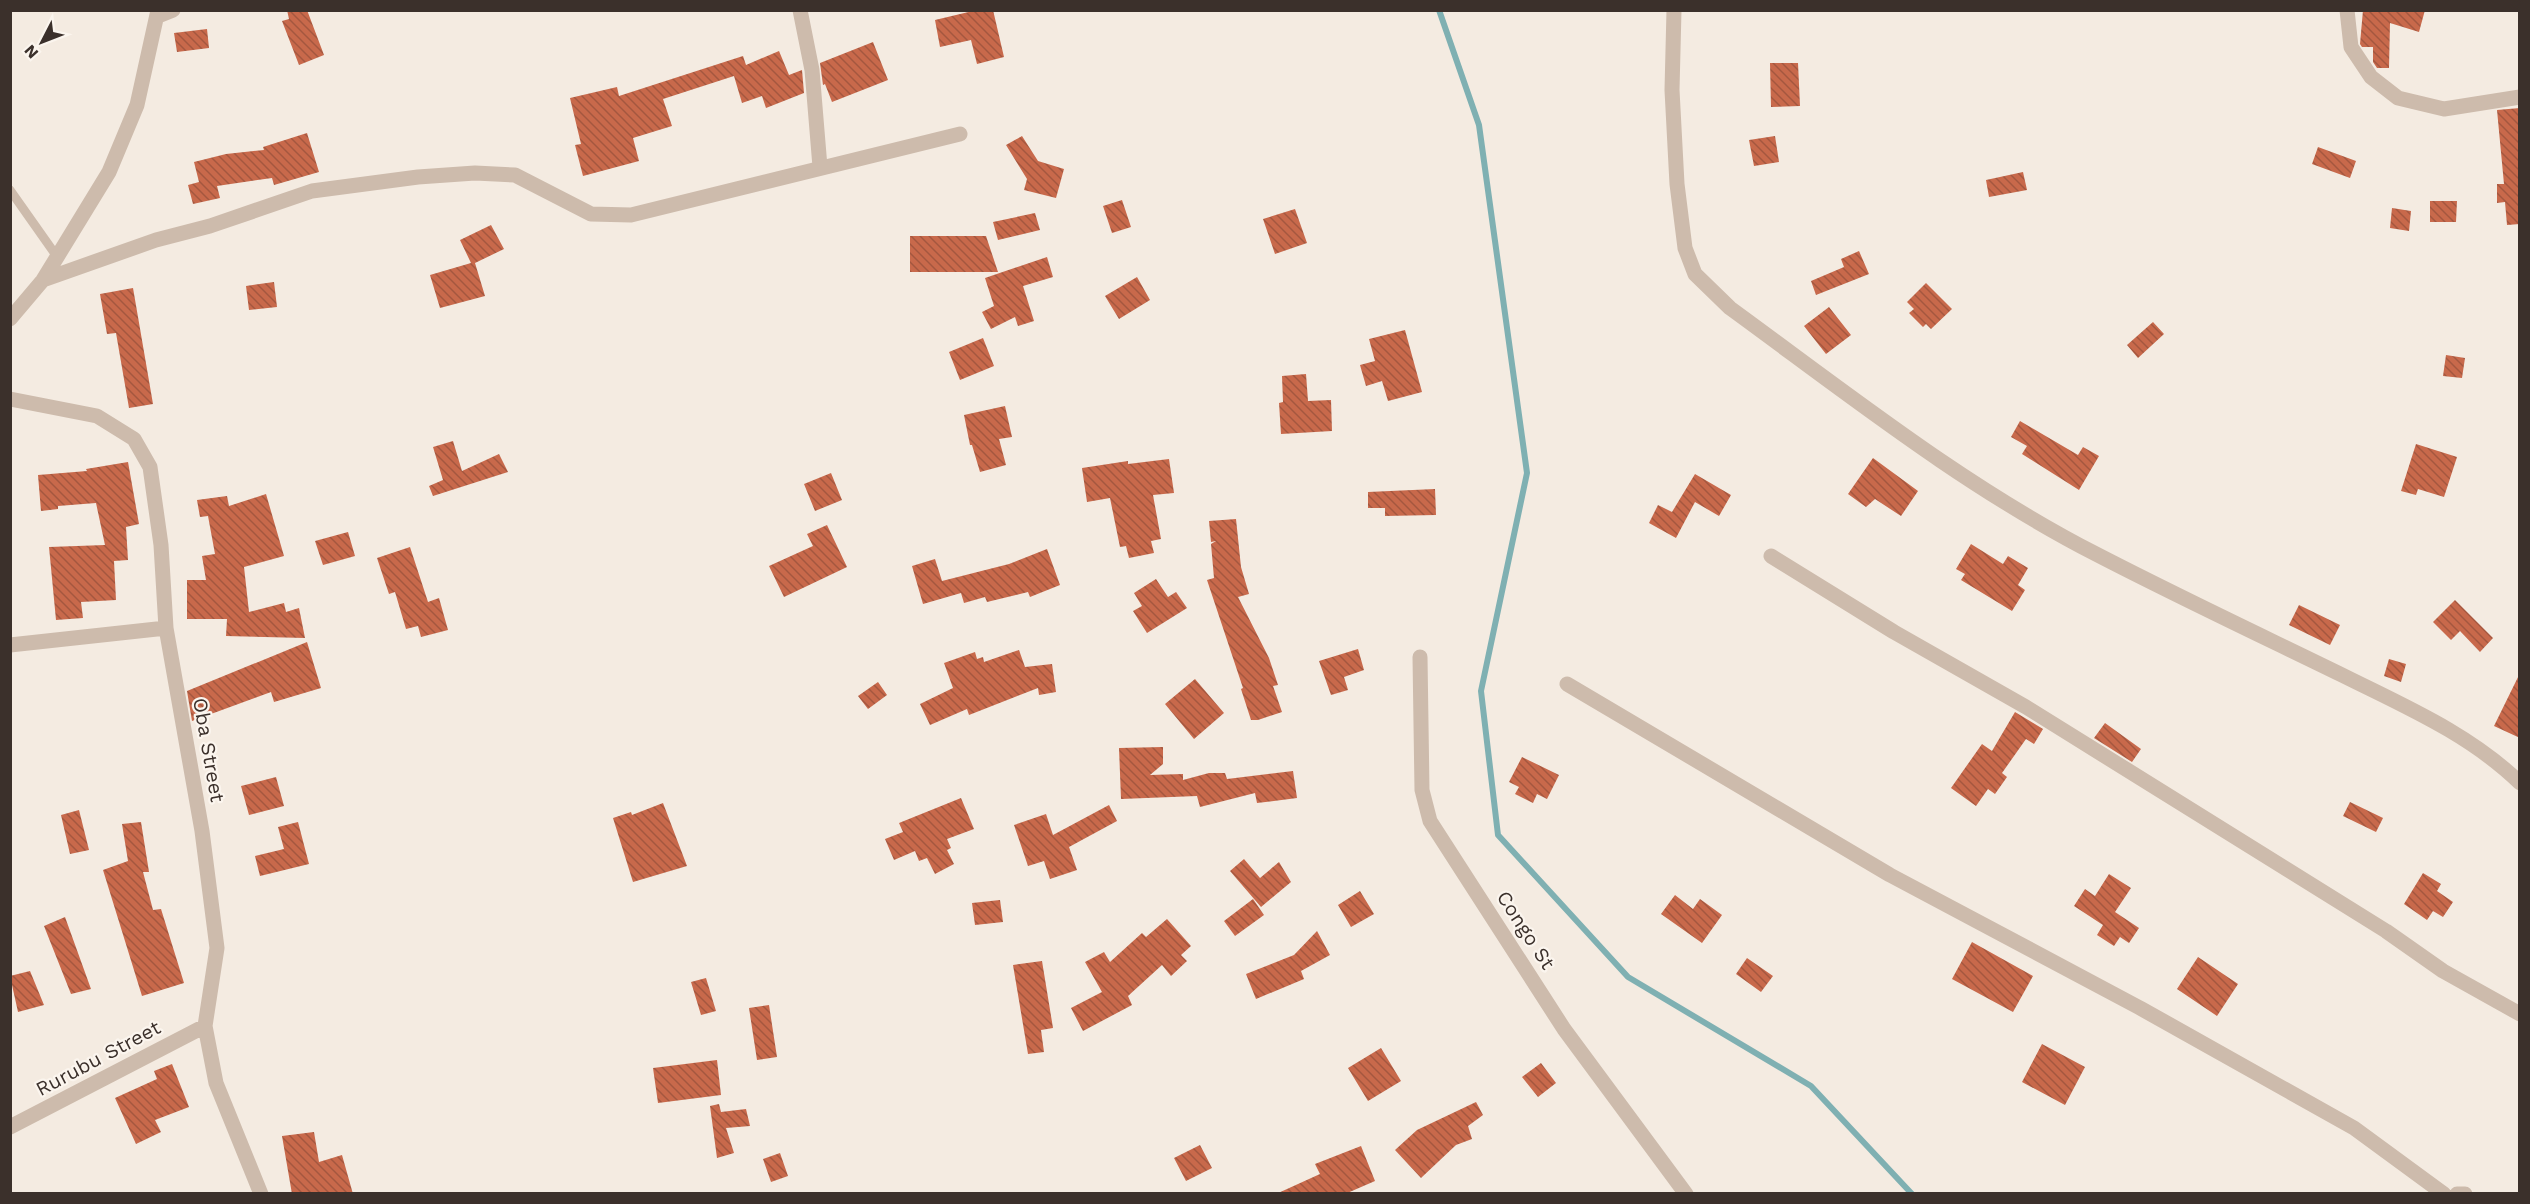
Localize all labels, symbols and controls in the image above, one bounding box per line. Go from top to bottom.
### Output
north arrow [12,12,72,72]
text: N [20,41,42,62]
street label: Oba Street [188,696,230,805]
street label: Congo St [1492,886,1561,974]
street label: Rurubu Street [32,1015,165,1101]

